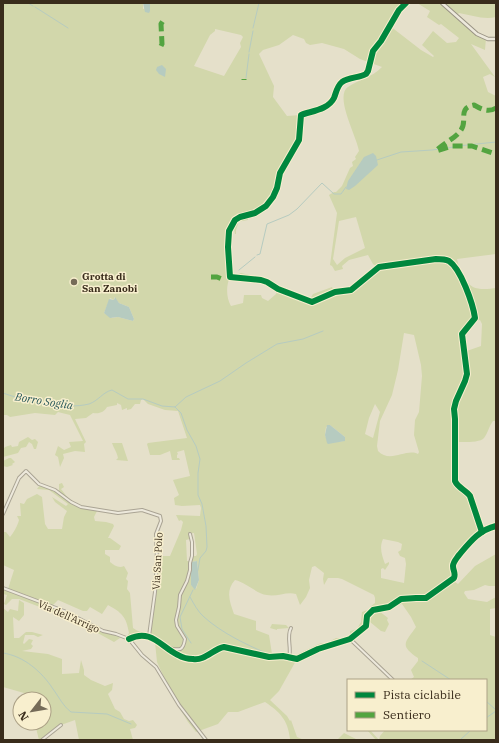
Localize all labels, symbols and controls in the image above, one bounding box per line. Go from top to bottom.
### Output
place label: Grotta di San Zanobi [82,270,138,295]
marker: Grotta di San Zanobi [69,277,79,287]
water label: Borro Soglia [13,389,74,412]
street label: Via San Polo [149,531,166,590]
street label: Via dell'Arrigo [36,597,102,636]
legend [347,679,487,731]
text: Pista ciclabile [383,687,461,702]
north arrow [12,691,52,731]
text: Sentiero [383,707,431,722]
text: N [15,709,32,723]

